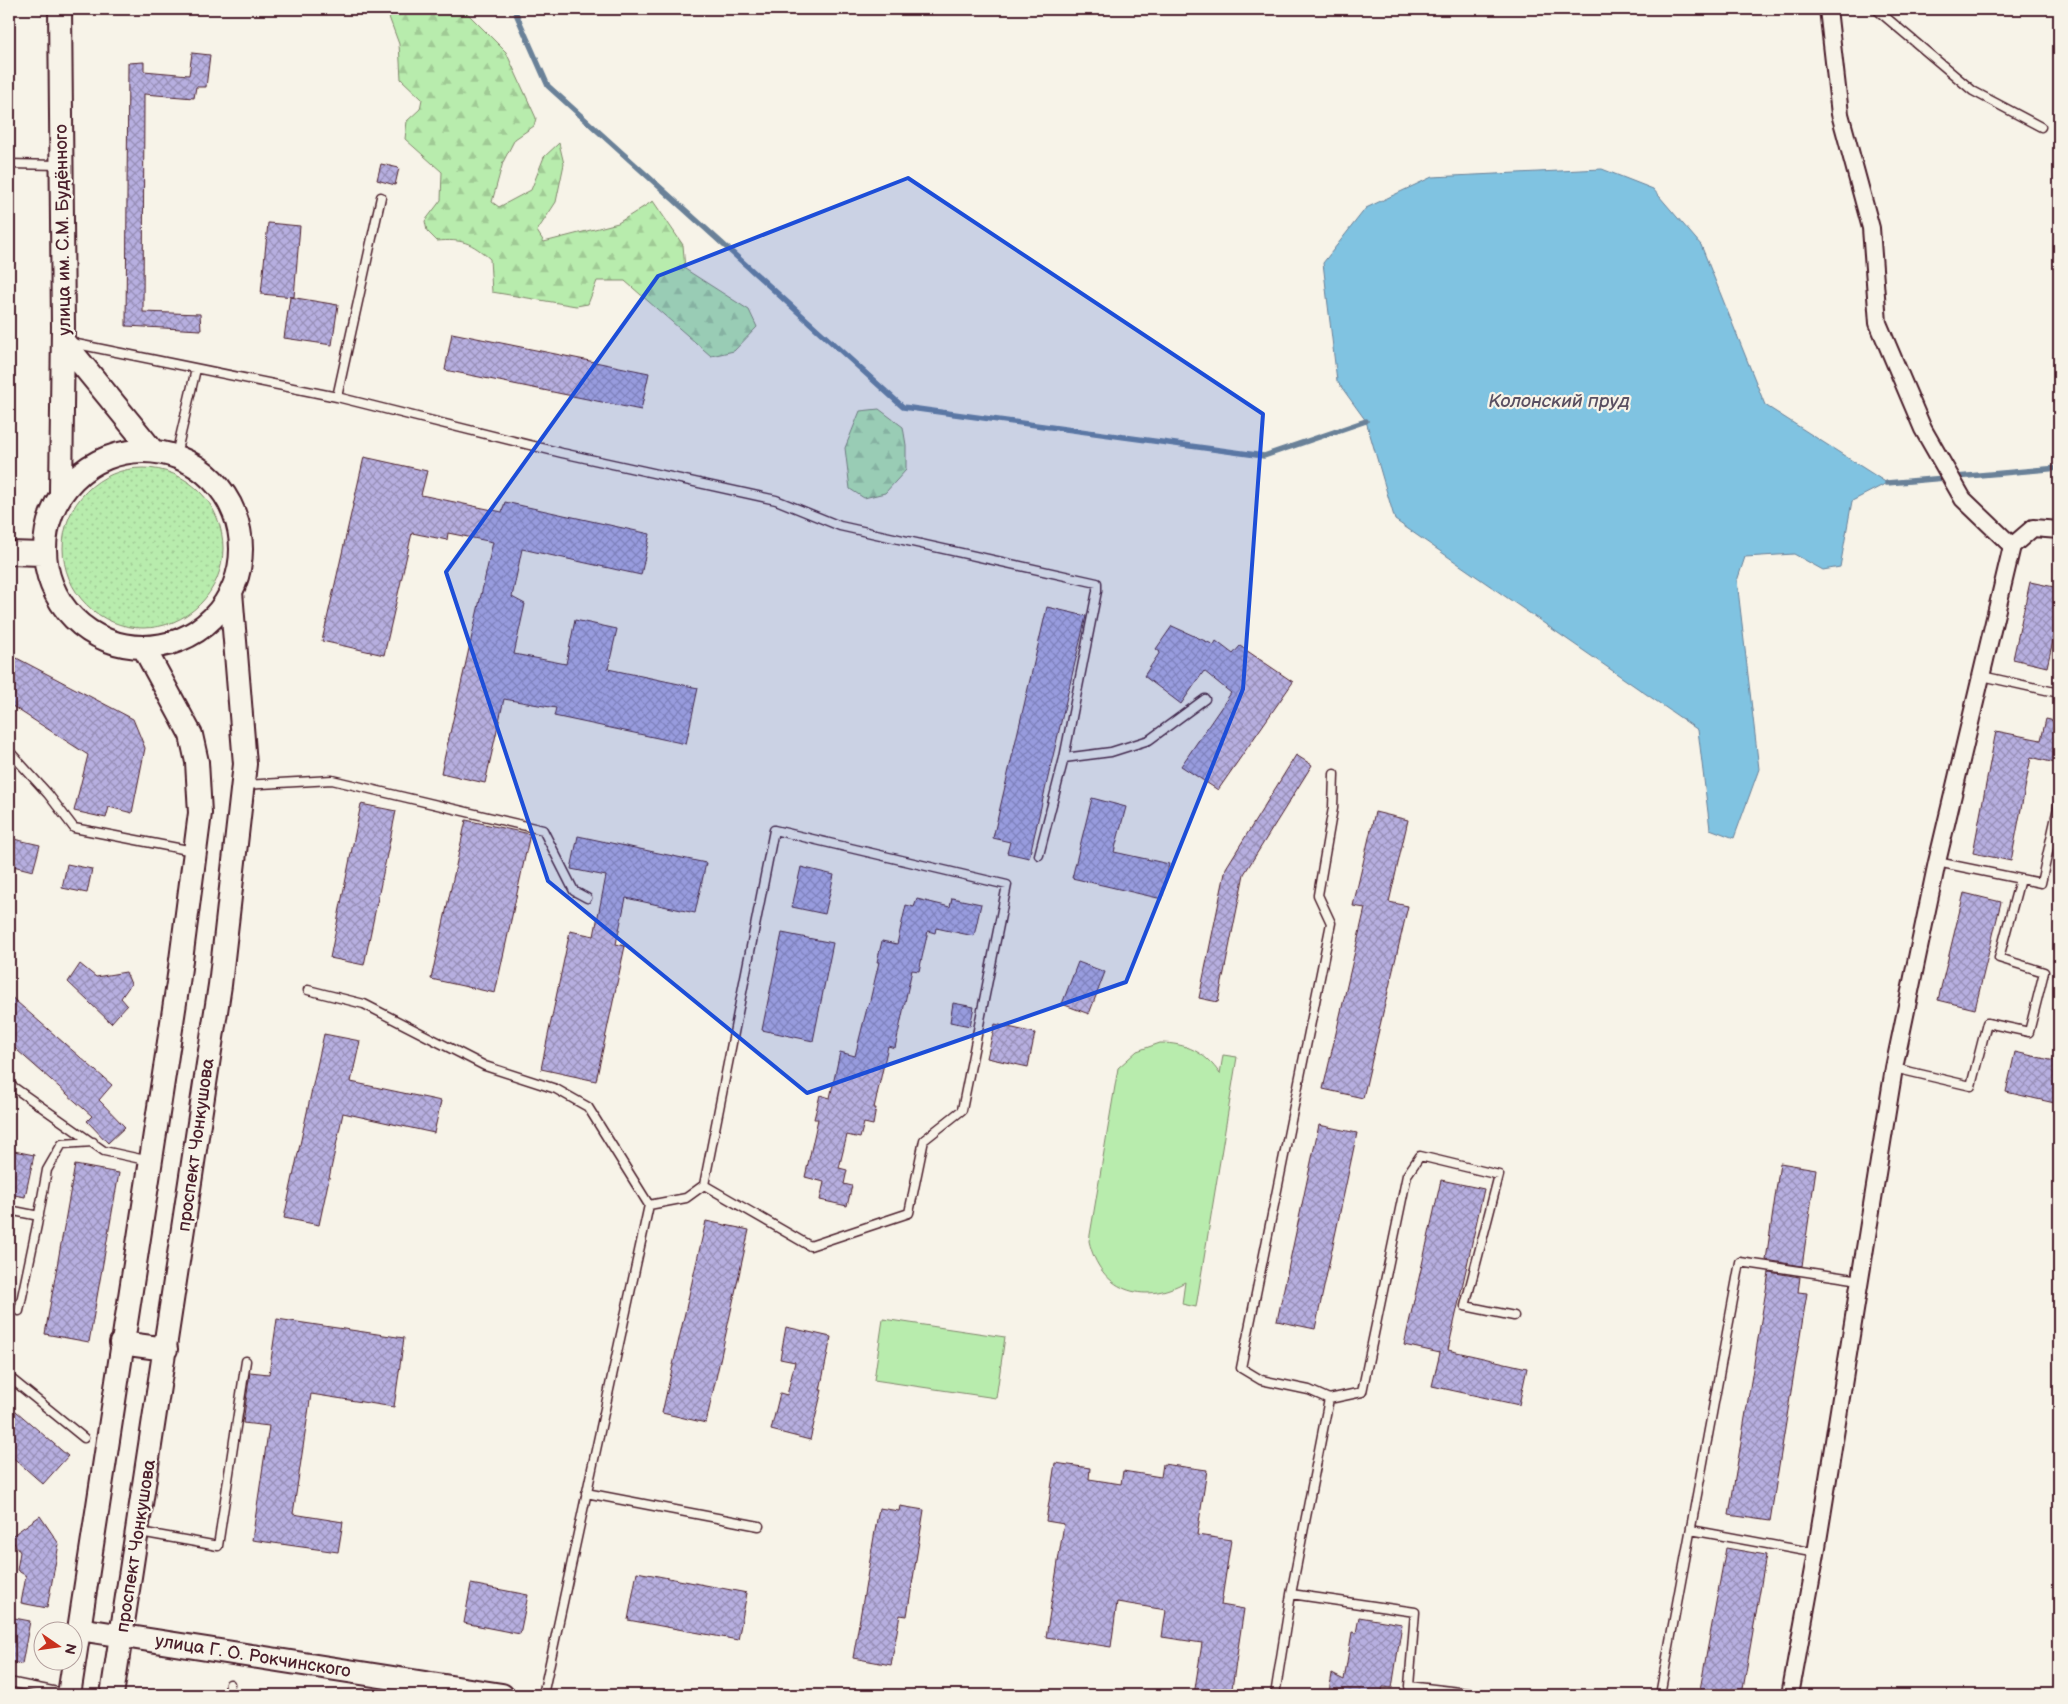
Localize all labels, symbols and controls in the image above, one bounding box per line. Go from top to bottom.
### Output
street label: улица им. С.М. Будённого [51,124,75,336]
water label: Колонский пруд [1488,390,1630,413]
street label: проспект Чонкушова [173,1057,219,1233]
street label: проспект Чонкушова [112,1458,160,1634]
north arrow [32,1622,82,1672]
street label: улица Г. О. Рокчинского [154,1630,352,1682]
text: N [61,1642,80,1656]

